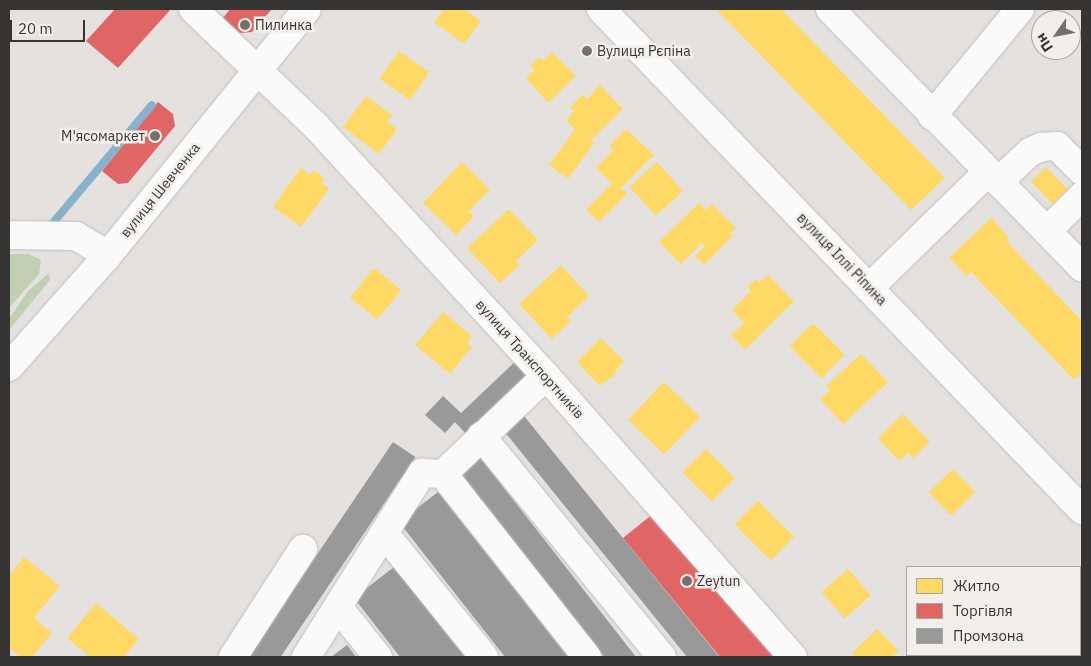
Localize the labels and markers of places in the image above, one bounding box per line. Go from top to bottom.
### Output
place label: Пилинка [255,17,312,33]
marker: Пилинка [239,19,251,31]
place label: Вулиця Рєпіна [597,43,691,59]
marker: Вулиця Рєпіна [581,45,593,57]
place label: М'ясомаркет [61,128,145,144]
marker: М'ясомаркет [149,130,161,142]
place label: Zeytun [697,573,740,589]
marker: Zeytun [681,575,693,587]

